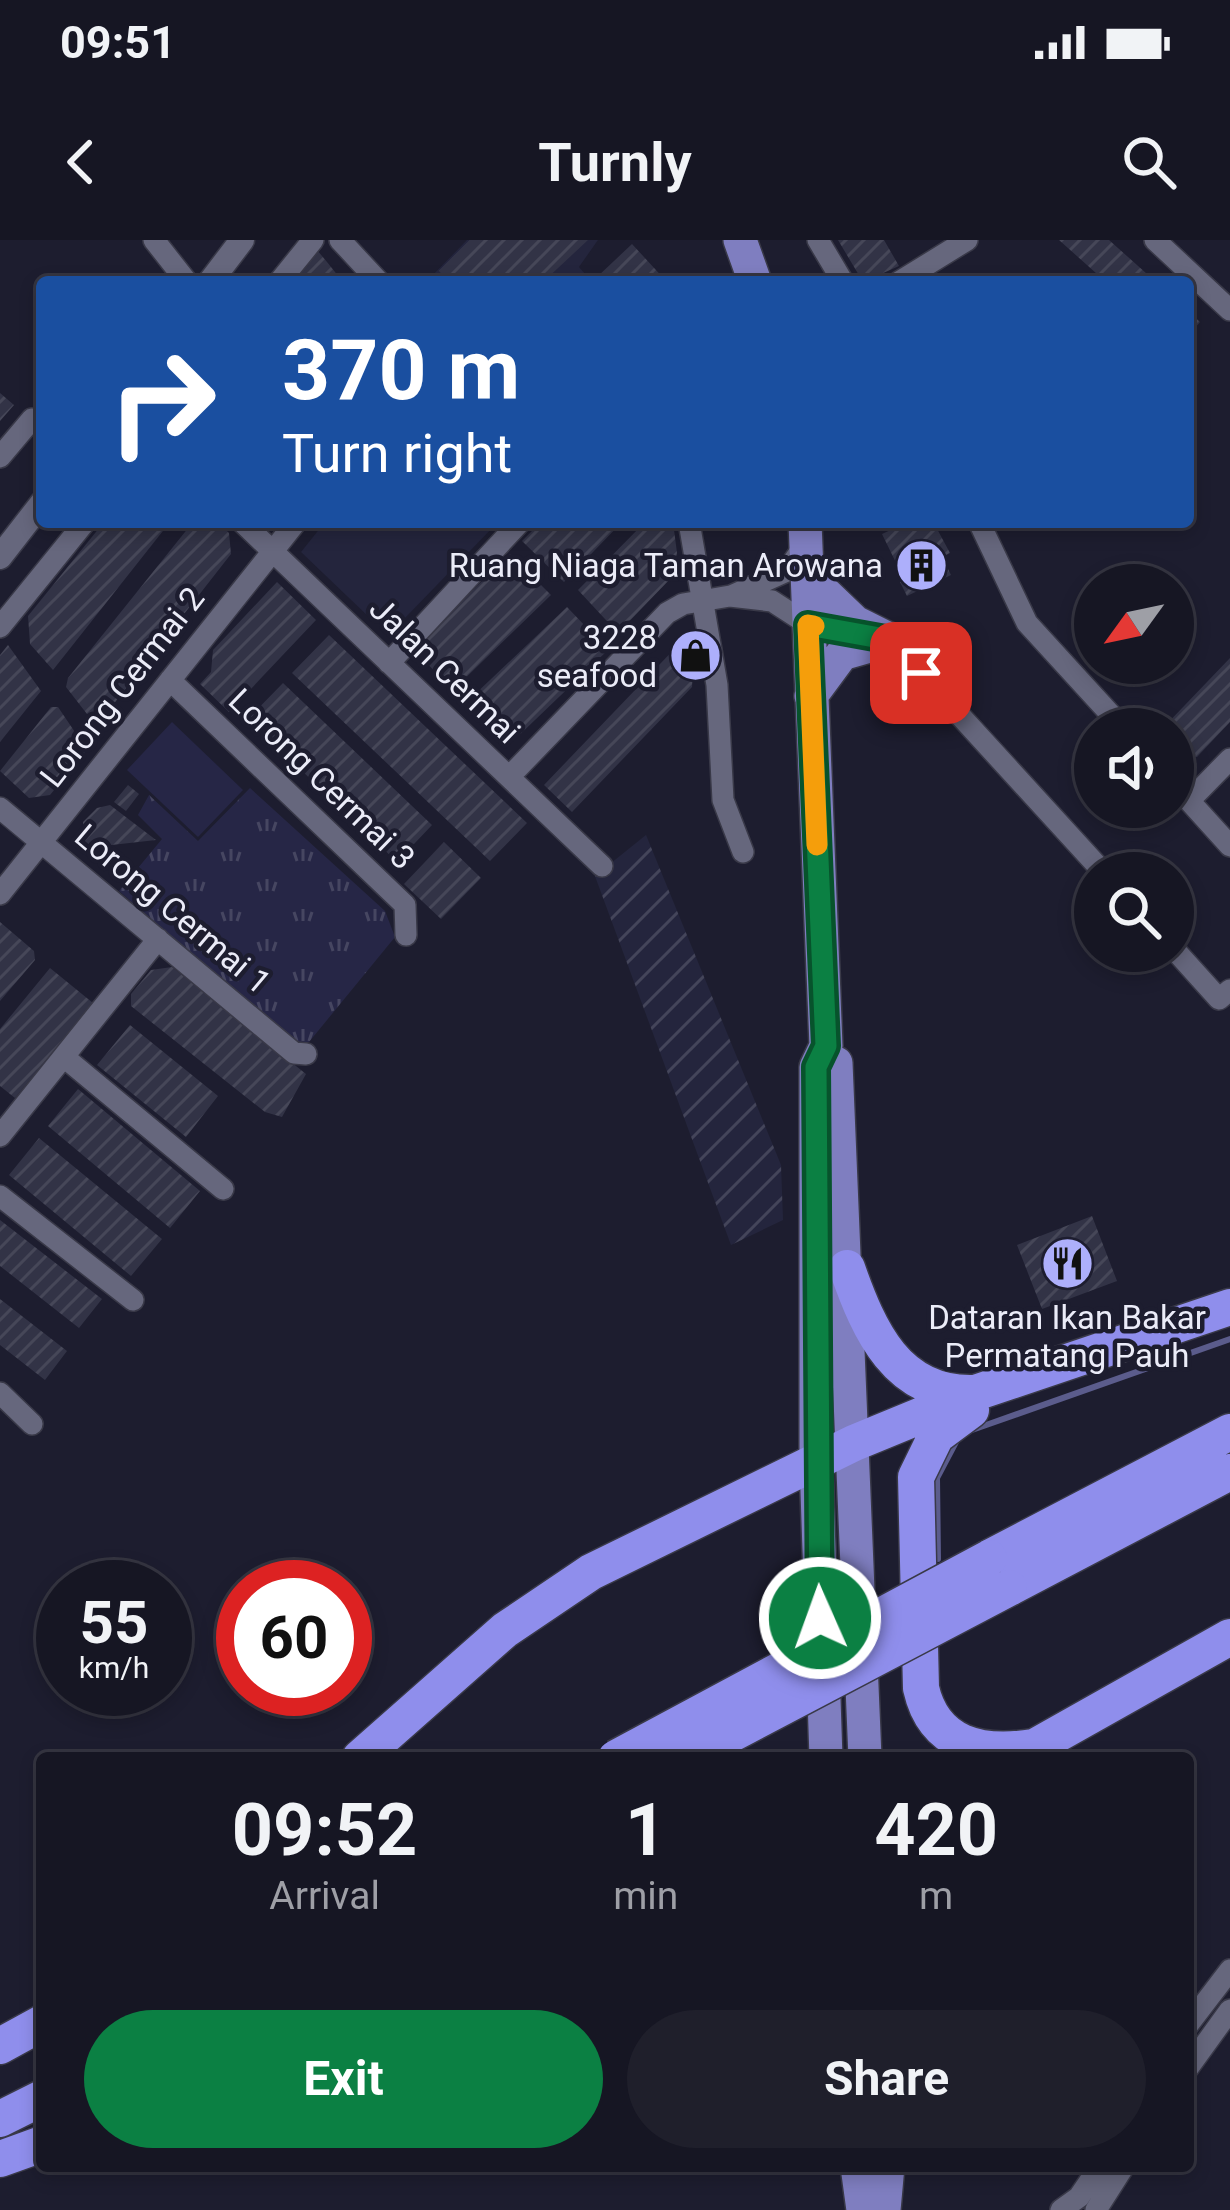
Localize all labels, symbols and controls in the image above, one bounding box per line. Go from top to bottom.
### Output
text: 09:51 [60,16,176,69]
icon: back [48,129,114,195]
icon: search [1116,129,1182,195]
text: Turnly [538,131,692,194]
text: 370 m [282,321,520,420]
icon: right [84,324,240,480]
text: Turn right [282,422,512,485]
building icon: Ruang Niaga Taman Arowana [894,537,950,593]
place label: Ruang Niaga Taman Arowana [449,546,883,585]
north arrow [1074,564,1194,684]
map controls [1074,564,1194,972]
street label: Lorong Cermai 2 [32,579,212,795]
street label: Jalan Cermai [362,589,528,751]
place label: 3228 seafood [537,618,657,695]
pin [870,622,972,724]
shop icon: 3228 seafood [668,628,724,684]
icon: arrive [888,640,954,706]
street label: Lorong Cermai 3 [221,681,423,877]
button: sound [1074,708,1194,828]
street label: Lorong Cermai 1 [67,816,279,1002]
button: search [1074,852,1194,972]
restaurant icon: Dataran Ikan Bakar Permatang Pauh [1039,1235,1095,1291]
place label: Dataran Ikan Bakar Permatang Pauh [928,1298,1206,1375]
position arrow [757,1555,883,1681]
speed limit sign: 60 [216,1560,372,1716]
text: 55 [80,1587,148,1658]
text: km/h [79,1650,149,1685]
text: 09:52 [232,1788,417,1873]
text: 1 [625,1788,666,1873]
text: 420 [874,1788,998,1873]
text: Arrival [269,1873,380,1919]
text: min [613,1873,678,1919]
text: m [919,1873,953,1919]
button: Exit [84,2010,603,2148]
button: Share [627,2010,1146,2148]

